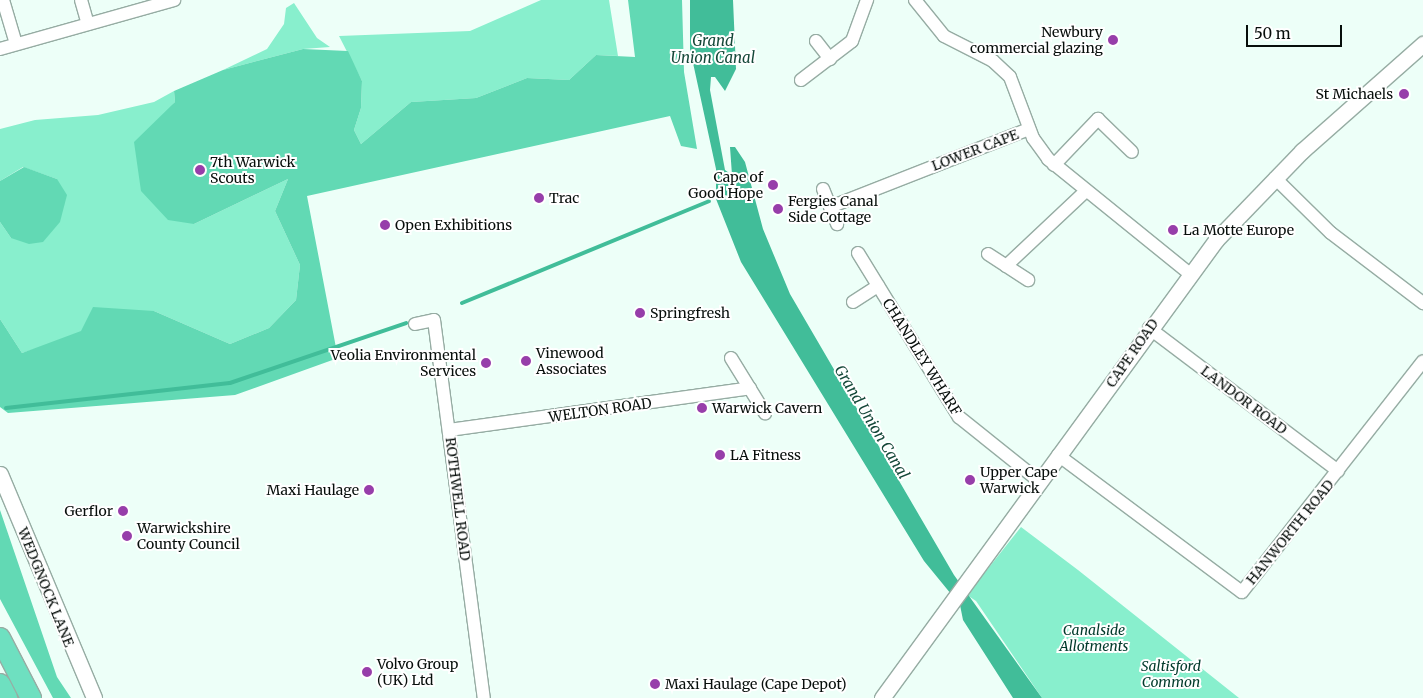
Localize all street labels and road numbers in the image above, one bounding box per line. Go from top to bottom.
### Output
street label: LOWER CAPE [929,126,1021,174]
street label: CHANDLEY WHARF [879,295,965,419]
street label: CAPE ROAD [1102,316,1162,390]
street label: LANDOR ROAD [1198,362,1290,438]
street label: WELTON ROAD [547,394,653,426]
street label: ROTHWELL ROAD [442,436,474,562]
street label: HANWORTH ROAD [1243,476,1337,588]
street label: WEDGNOCK LANE [14,525,78,649]

